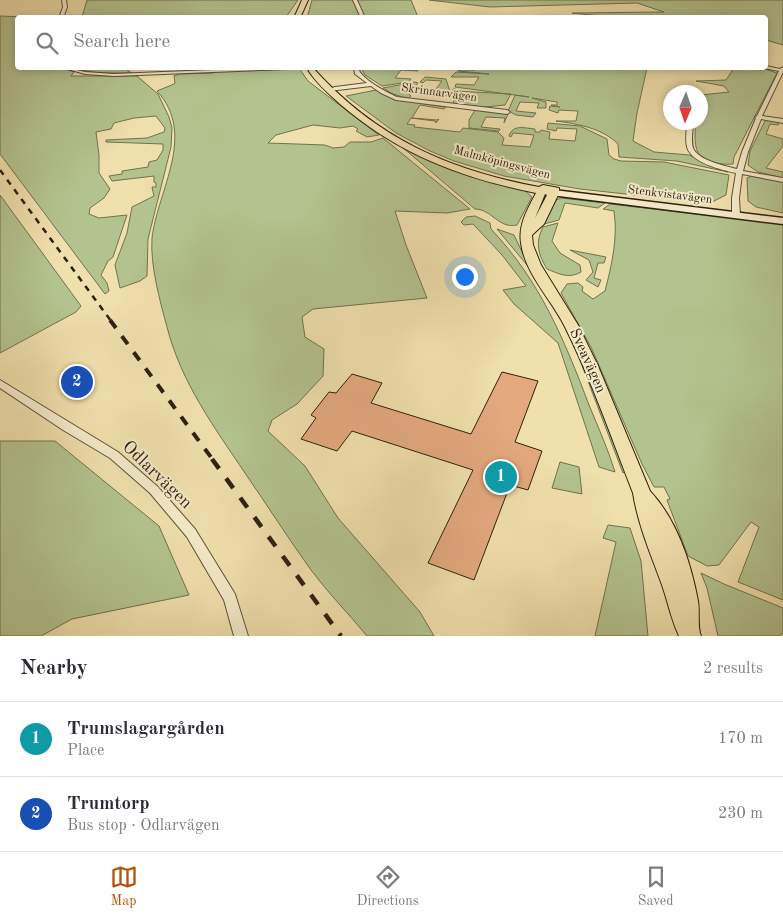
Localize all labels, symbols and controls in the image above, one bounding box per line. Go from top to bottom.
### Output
search box [15,15,768,70]
icon: search [33,29,61,57]
text: Search here [73,33,170,52]
street label: Skrinnarvägen [400,82,478,104]
north arrow [663,85,708,130]
street label: Malmköpingsvägen [452,144,552,182]
street label: Stenkvistavägen [627,184,714,206]
your location [452,264,478,290]
street label: Sveavägen [566,327,608,395]
pin: 2 [61,363,93,401]
street label: Odlarvägen [119,438,196,513]
pin: 1 [485,458,517,496]
text: Nearby [20,658,88,679]
text: 2 results [703,661,763,677]
text: Trumslagargården [67,720,225,739]
text: 1 [31,731,41,747]
text: 170 m [718,731,763,747]
text: Place [67,743,104,759]
text: Trumtorp [67,795,150,814]
text: 2 [31,806,41,822]
text: 230 m [718,806,763,822]
text: Bus stop · Odlarvägen [67,818,220,834]
tab: Map [110,863,138,910]
tab: Directions [357,863,419,910]
tab: Saved [638,863,673,910]

